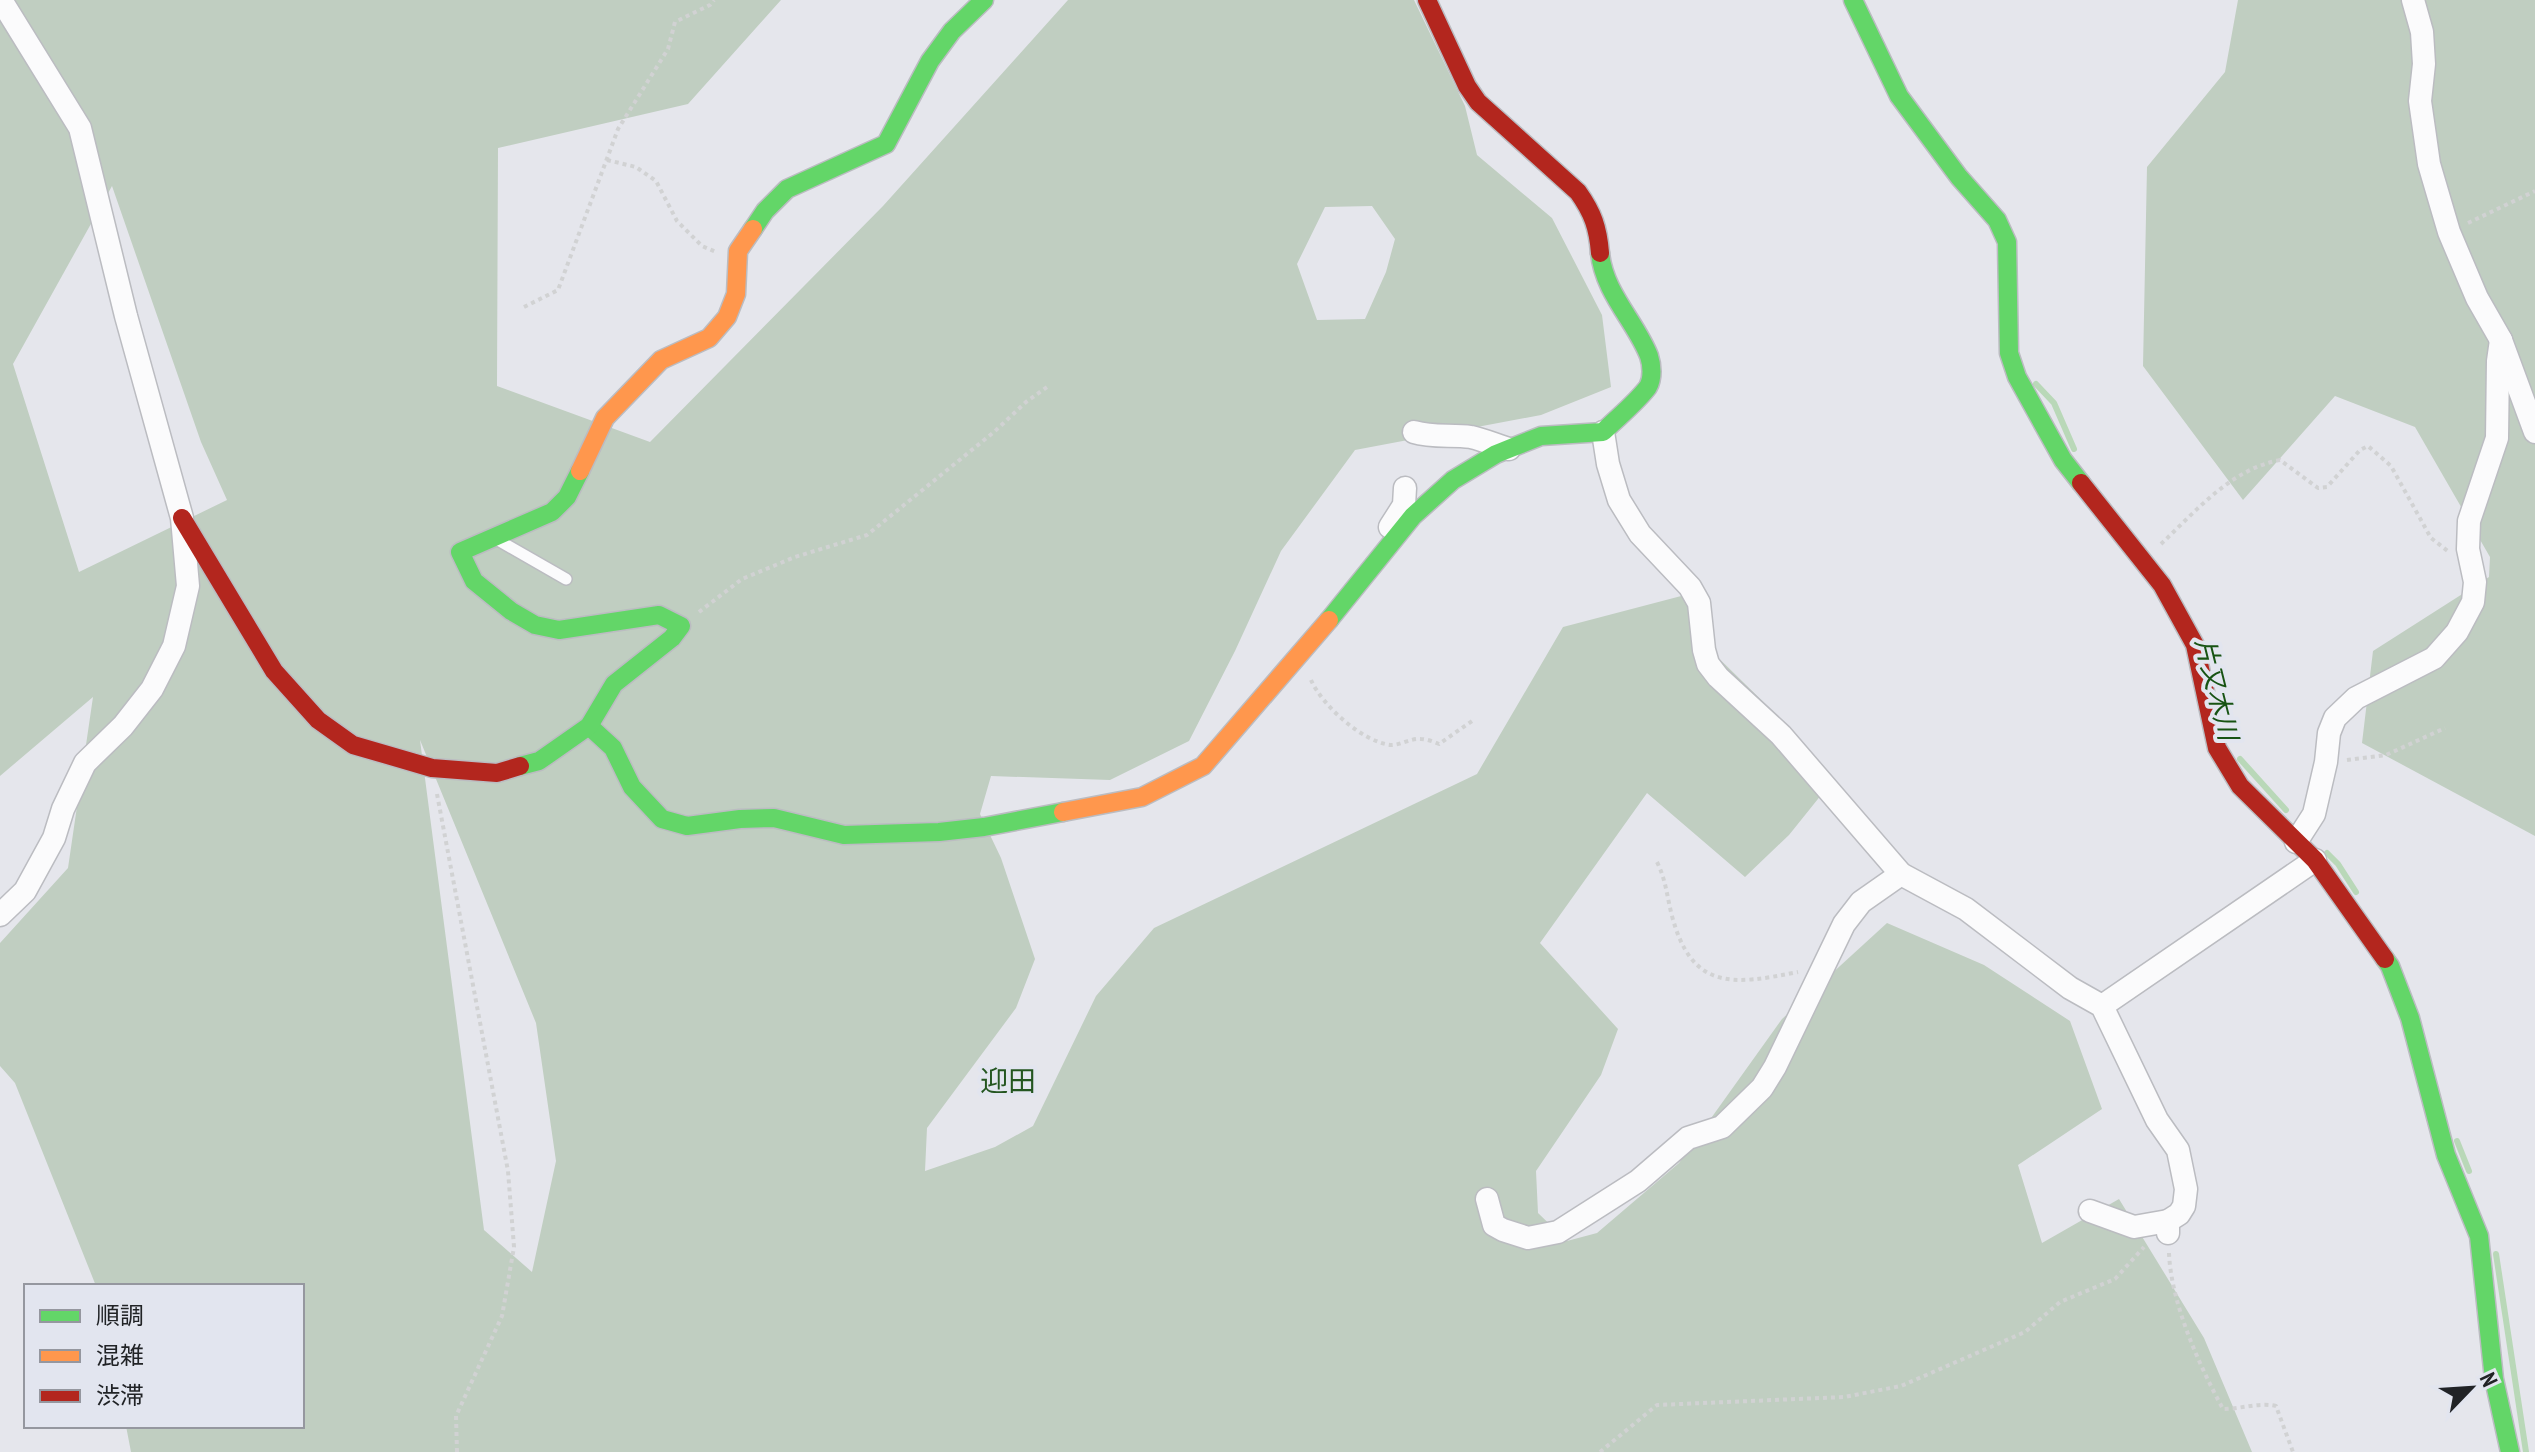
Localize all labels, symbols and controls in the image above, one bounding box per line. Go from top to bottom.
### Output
water label: 片又木川 [2188,635,2246,746]
district label: 迎田 [980,1062,1036,1099]
legend [24,1284,304,1428]
text: 順調 [96,1300,144,1331]
text: 混雑 [96,1340,144,1371]
north arrow [2431,1348,2511,1428]
text: N [2474,1368,2504,1391]
text: 渋滞 [96,1380,144,1411]

